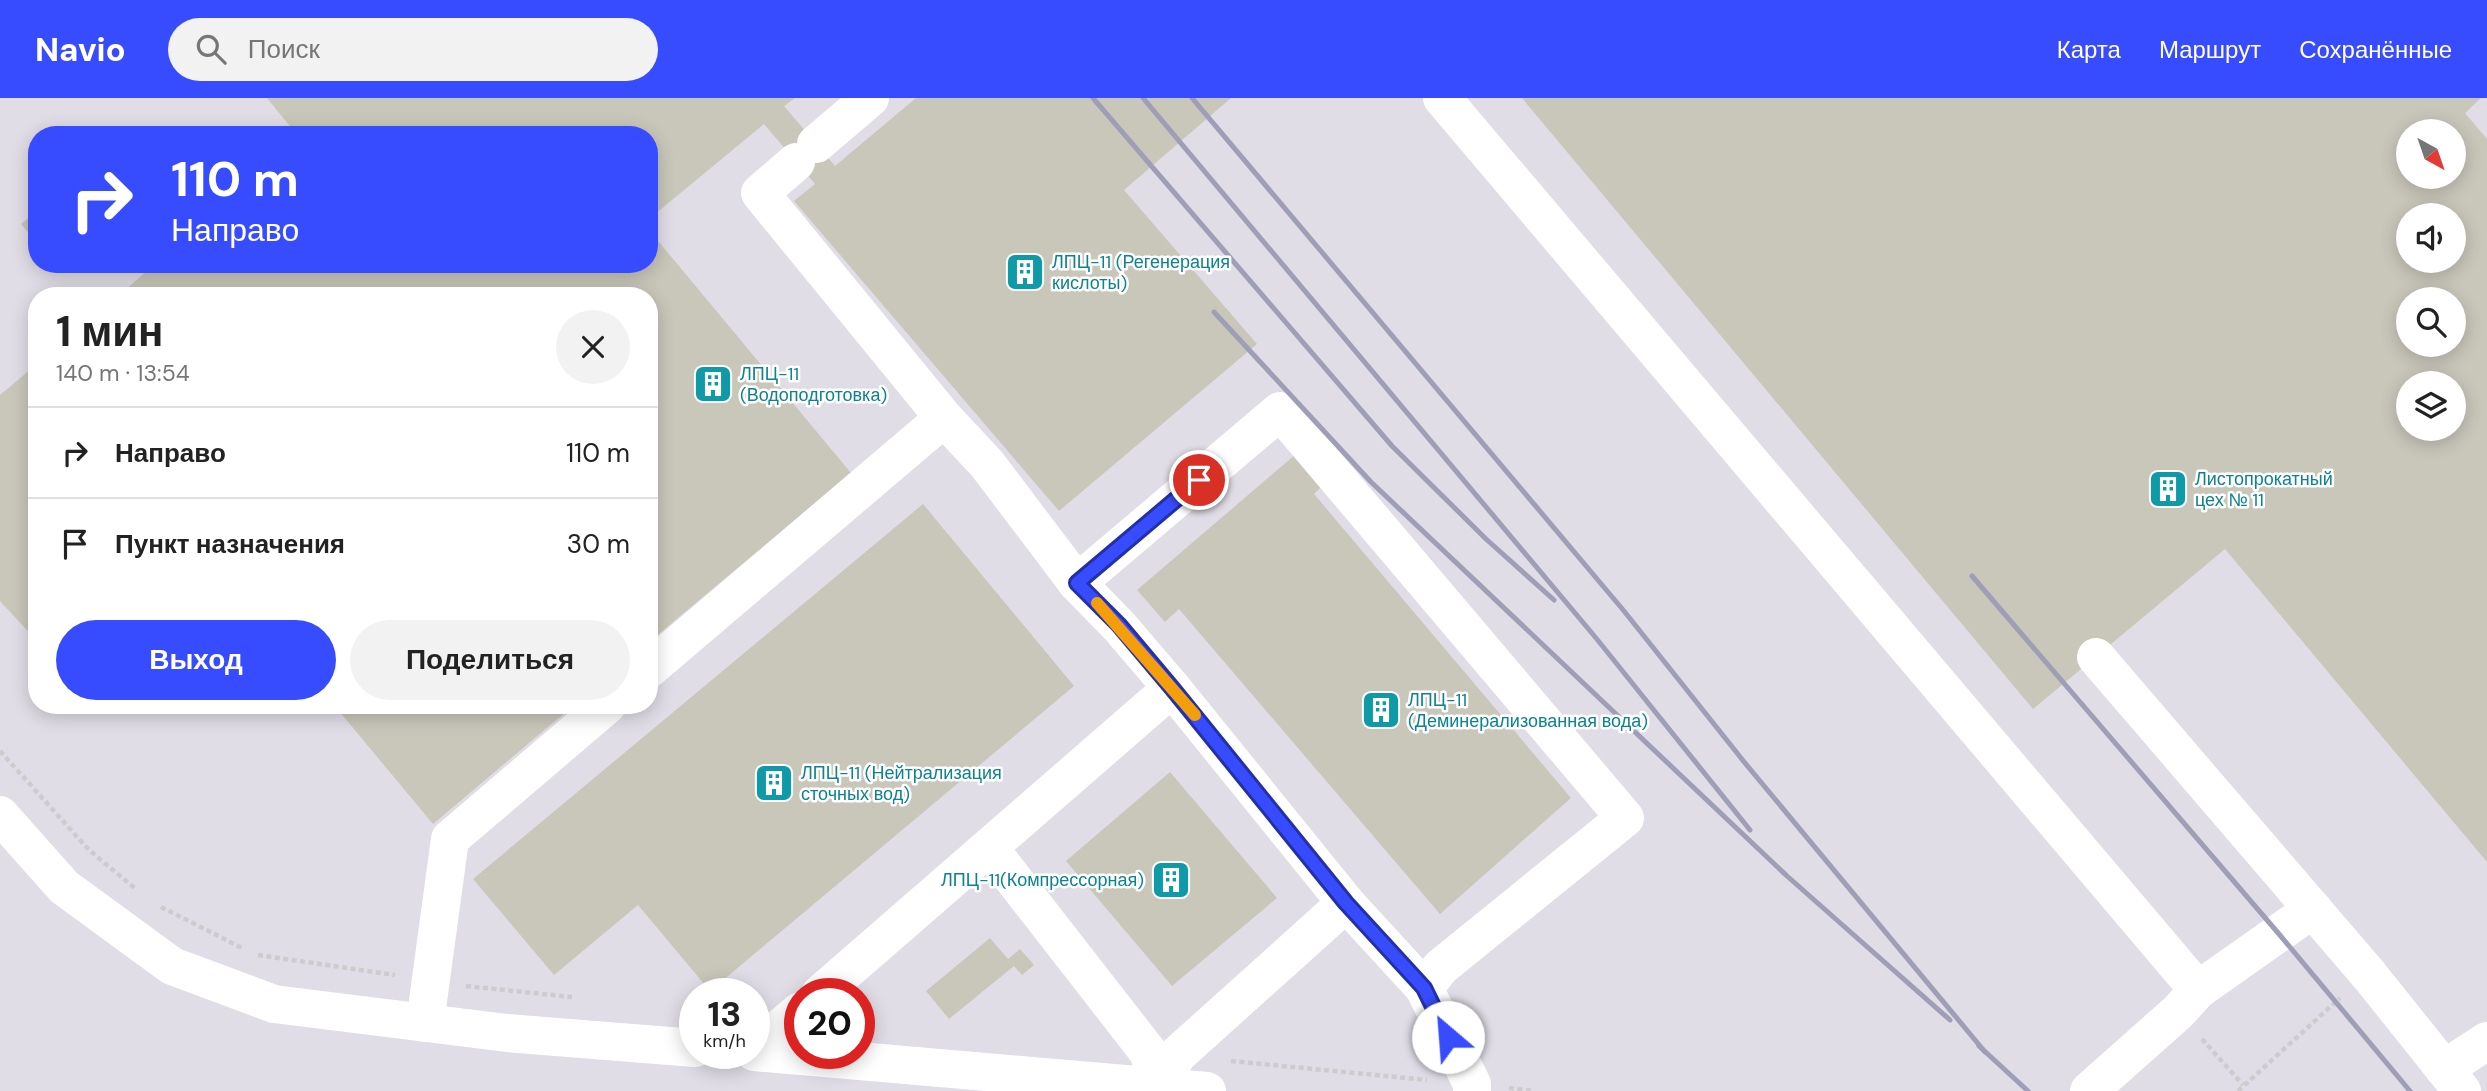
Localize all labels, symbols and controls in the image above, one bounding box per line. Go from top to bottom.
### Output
search box [168,18,658,81]
text: Navio [35,28,126,71]
icon: search [192,30,230,68]
text: Поиск [248,32,320,66]
text: Карта [2057,34,2121,65]
text: Маршрут [2159,34,2261,65]
text: Сохранённые [2299,34,2452,65]
north arrow [2396,119,2466,189]
map controls [2396,119,2466,441]
text: 110 m [171,147,299,211]
icon: right [56,154,147,245]
button: sound [2396,203,2466,273]
text: Направо [171,209,299,251]
place label: ЛПЦ-11 (Регенерация кислоты) [1052,250,1230,295]
building icon: ЛПЦ-11 (Регенерация кислоты) [1004,251,1046,293]
button: search [2396,287,2466,357]
text: 1 мин [56,304,163,359]
button: close [556,310,630,384]
text: 140 m · 13:54 [56,358,190,388]
place label: ЛПЦ-11 (Водоподготовка) [740,362,887,407]
building icon: ЛПЦ-11 (Водоподготовка) [692,363,734,405]
button: layers [2396,371,2466,441]
icon: right [56,434,94,472]
text: Направо [115,436,226,470]
text: 110 m [566,436,630,470]
pin [1169,450,1229,510]
icon: arrive [1180,461,1218,499]
place label: Листопрокатный цех № 11 [2195,467,2333,512]
building icon: Листопрокатный цех № 11 [2147,468,2189,510]
icon: arrive [56,525,94,563]
text: Пункт назначения [115,527,345,561]
text: 30 m [567,527,630,561]
button: Выход [56,620,336,700]
button: Поделиться [350,620,630,700]
place label: ЛПЦ-11 (Деминерализованная вода) [1408,688,1648,733]
building icon: ЛПЦ-11 (Деминерализованная вода) [1360,689,1402,731]
place label: ЛПЦ-11 (Нейтрализация сточных вод) [801,761,1002,806]
building icon: ЛПЦ-11 (Нейтрализация сточных вод) [753,762,795,804]
building icon: ЛПЦ-11(Компрессорная) [1150,859,1192,901]
place label: ЛПЦ-11(Компрессорная) [941,868,1144,892]
speed limit sign: 20 [784,978,875,1069]
text: 13 [708,991,741,1037]
position arrow [1411,1000,1485,1074]
text: km/h [703,1029,746,1053]

